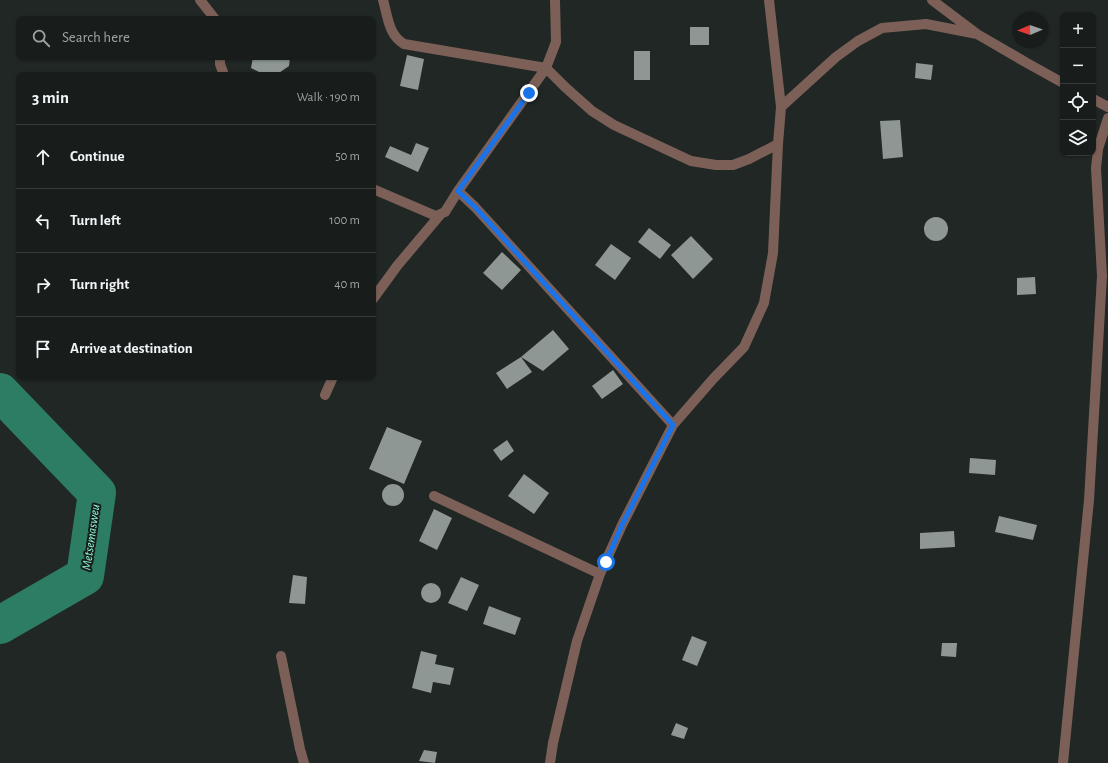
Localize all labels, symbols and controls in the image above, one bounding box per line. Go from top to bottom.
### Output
north arrow [1012,12,1048,48]
map controls [1060,12,1096,156]
button: + [1060,12,1096,48]
search box [16,16,376,60]
icon: search [30,27,52,49]
text: Search here [62,30,130,45]
button: − [1060,48,1096,84]
route end [520,84,538,102]
button: locate [1060,84,1096,120]
text: 3 min [32,89,69,106]
text: Walk · 190 m [297,91,360,104]
button: layers [1060,120,1096,156]
icon: ahead [32,146,54,168]
text: Continue [70,149,125,164]
text: 50 m [335,150,360,163]
icon: left [32,210,54,232]
text: Turn left [70,213,121,228]
text: 100 m [329,214,360,227]
icon: right [32,274,54,296]
text: Turn right [70,277,129,292]
text: 40 m [334,278,360,291]
icon: arrive [32,338,54,360]
text: Arrive at destination [70,341,193,356]
water label: Metsemasweu [80,503,103,571]
route start [597,553,615,571]

